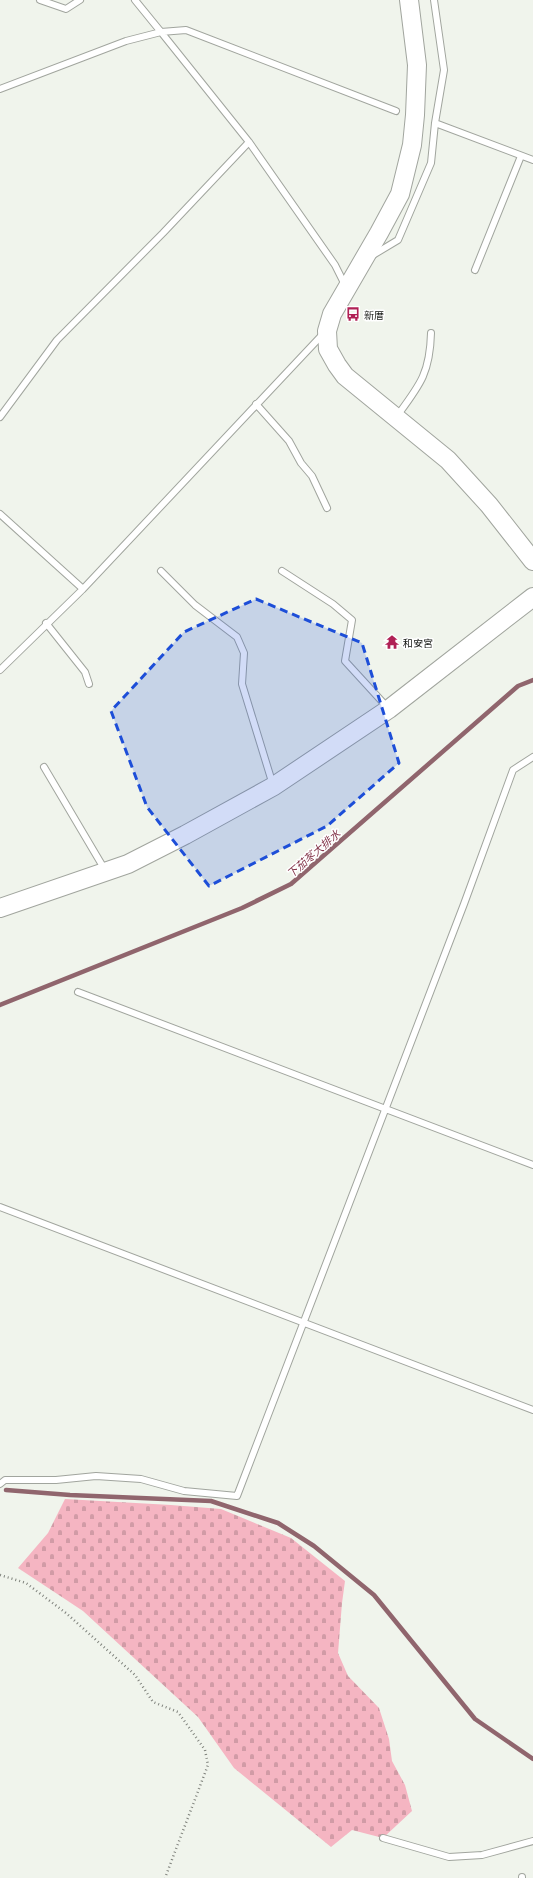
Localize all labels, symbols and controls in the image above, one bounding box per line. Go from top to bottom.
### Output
bus stop icon: 新厝 [345,306,361,322]
place label: 新厝 [364,307,384,322]
temple icon: 和安宮 [384,634,400,650]
place label: 和安宮 [403,635,433,650]
water label: 下茄苳大排水 [283,825,344,881]

